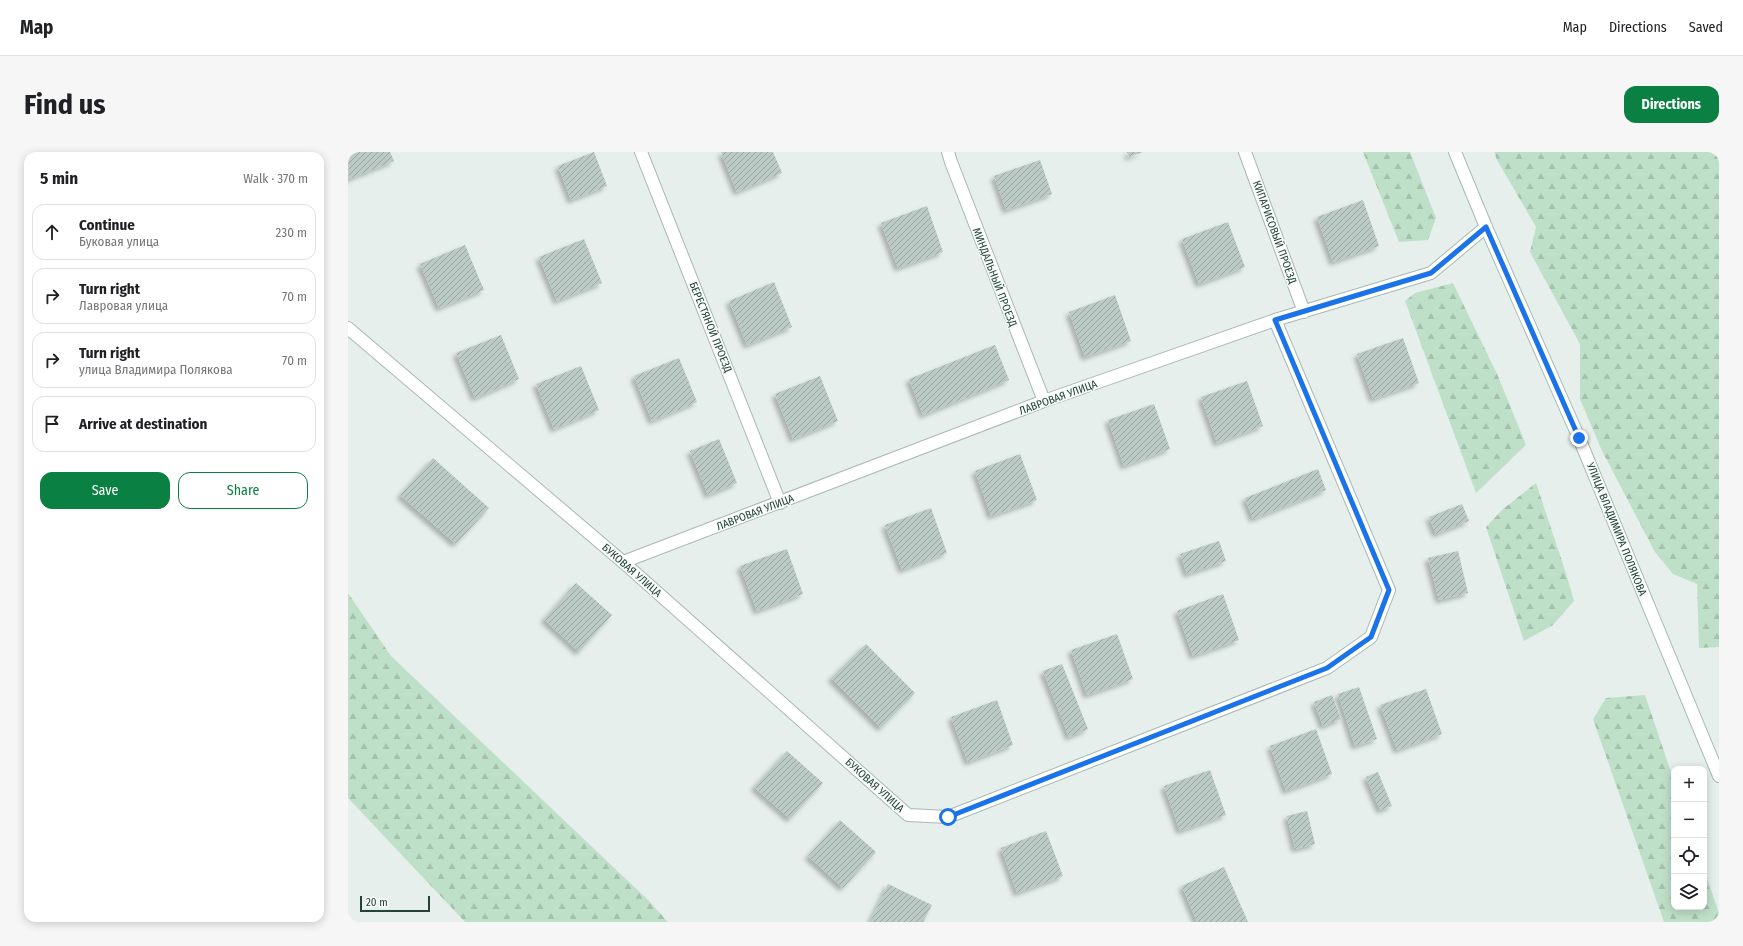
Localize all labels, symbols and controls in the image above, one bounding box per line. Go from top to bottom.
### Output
text: Map [20,16,53,39]
text: Map [1563,19,1587,36]
text: Directions [1609,19,1667,36]
text: Saved [1689,19,1723,36]
button: Directions [1624,86,1719,123]
text: Find us [24,88,106,121]
text: 5 min [40,168,78,189]
text: Walk · 370 m [243,171,308,186]
street label: КИПАРИСОВЫЙ ПРОЕЗД [1250,179,1299,285]
text: Continue [79,216,135,234]
icon: ahead [41,221,63,243]
text: 230 m [276,225,307,240]
street label: МИНДАЛЬНЫЙ ПРОЕЗД [970,226,1019,329]
text: Буковая улица [79,234,159,249]
text: Turn right [79,280,140,298]
street label: БЕРЕСТЯНОЙ ПРОЕЗД [686,280,735,374]
icon: right [41,285,63,307]
text: 70 m [282,289,307,304]
text: Лавровая улица [79,298,168,313]
text: Turn right [79,344,140,362]
icon: right [41,349,63,371]
text: 70 m [282,353,307,368]
text: улица Владимира Полякова [79,362,233,377]
street label: ЛАВРОВАЯ УЛИЦА [1017,377,1099,418]
icon: arrive [41,413,63,435]
text: Arrive at destination [79,415,207,433]
route end [1570,429,1588,447]
street label: УЛИЦА ВЛАДИМИРА ПОЛЯКОВА [1583,460,1649,598]
button: Save [40,472,170,509]
button: Share [178,472,308,509]
street label: ЛАВРОВАЯ УЛИЦА [715,492,796,533]
street label: БУКОВАЯ УЛИЦА [599,541,664,600]
street label: БУКОВАЯ УЛИЦА [843,756,907,815]
map controls [1671,766,1707,910]
button: + [1671,766,1707,802]
button: − [1671,802,1707,838]
route start [939,808,957,826]
button: locate [1671,838,1707,874]
button: layers [1671,874,1707,910]
scale bar [360,894,430,913]
text: 20 m [366,896,388,909]

